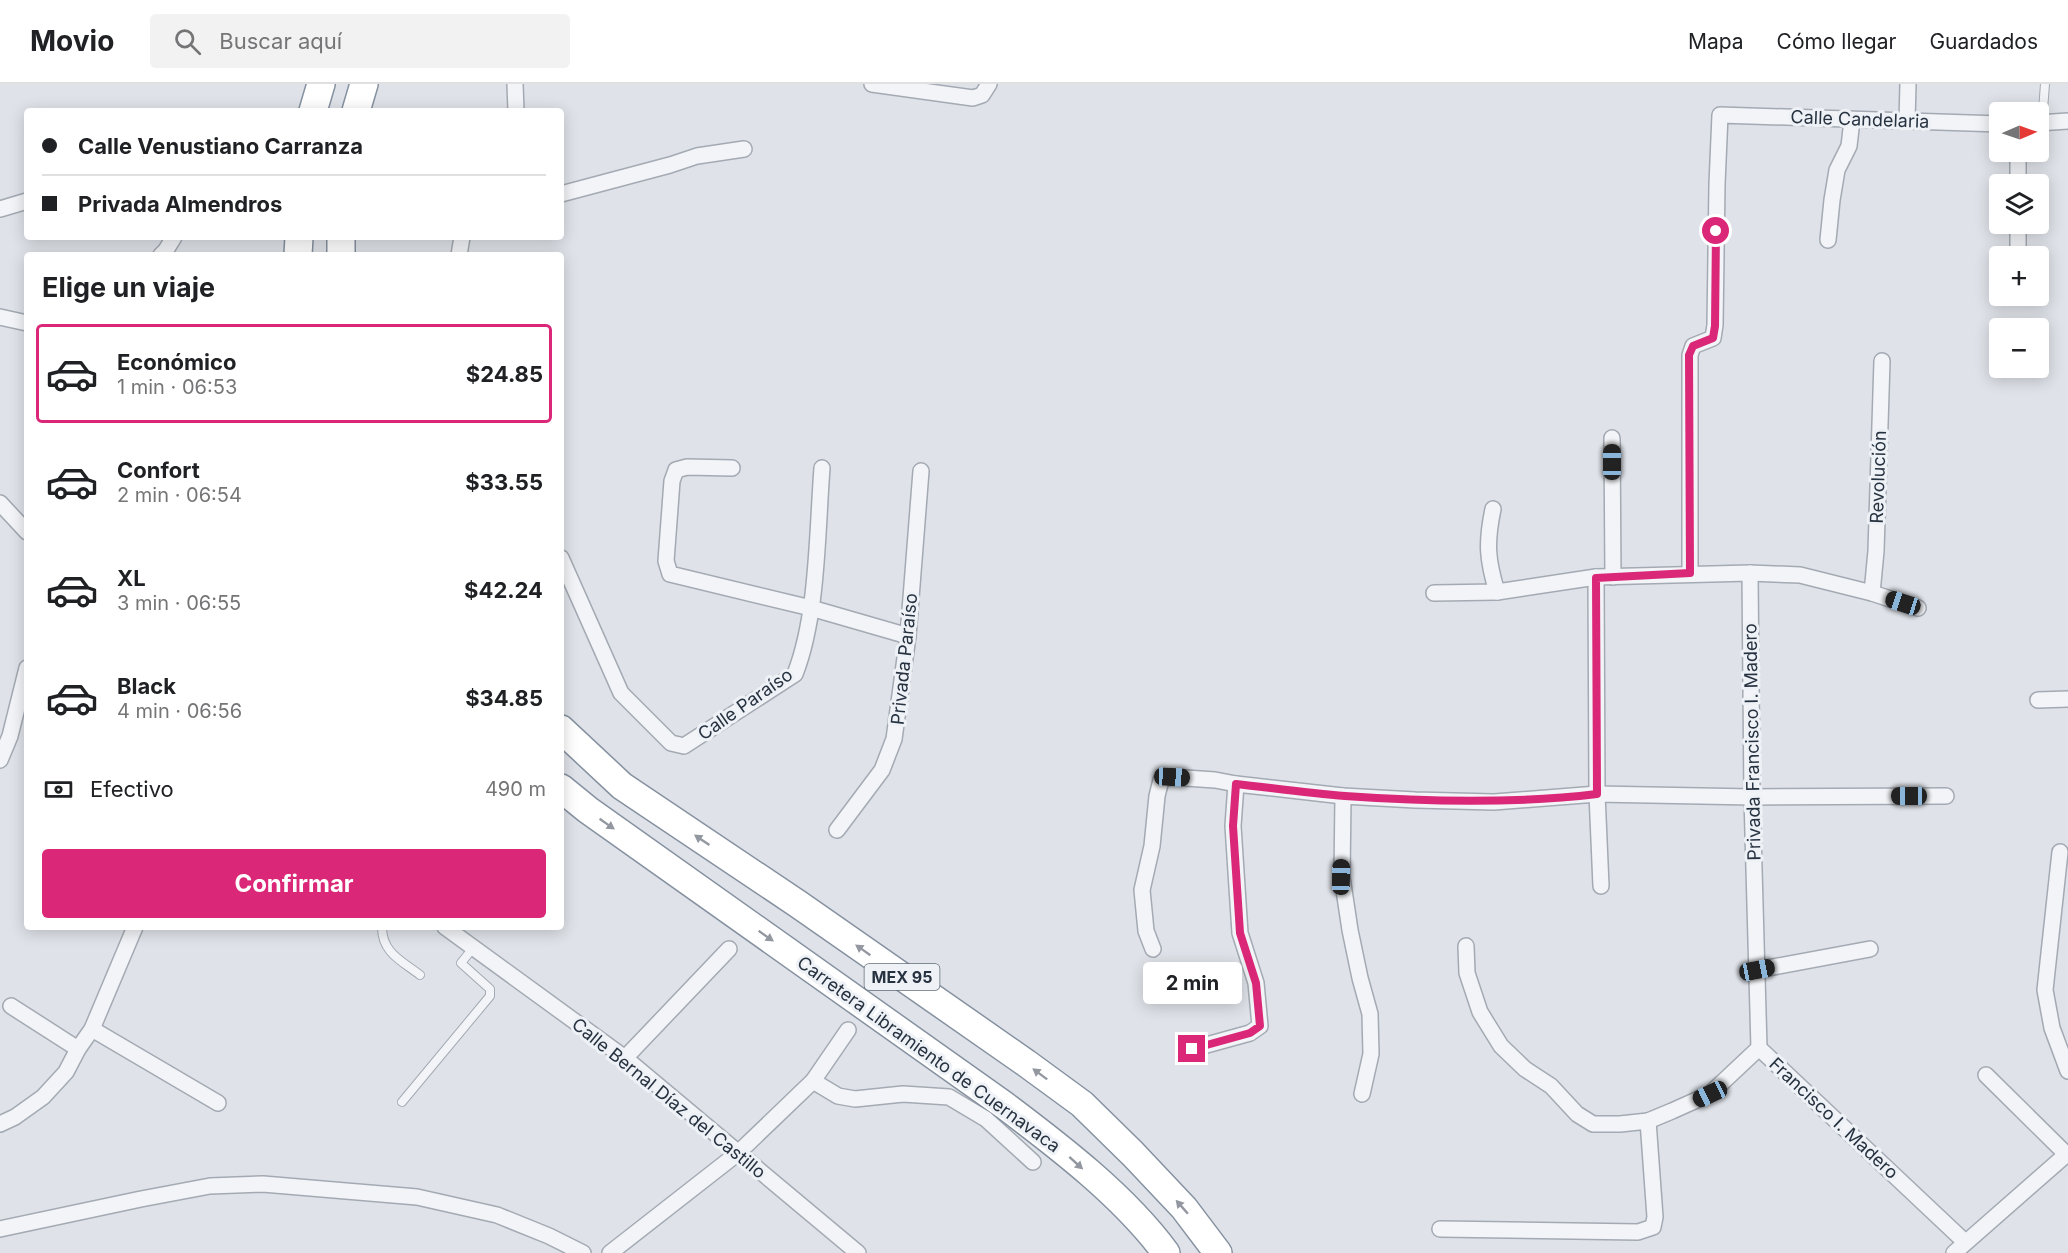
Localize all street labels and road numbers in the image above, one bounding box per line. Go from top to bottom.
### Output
street label: Calle Candelaria [1790,106,1930,132]
street label: Revolución [1866,430,1890,524]
street label: Privada Paraíso [887,592,921,726]
street label: Privada Francisco I. Madero [1739,623,1765,861]
street label: Calle Paraíso [694,664,796,744]
street label: Carretera Libramiento de Cuernavaca [793,952,1065,1156]
road number: MEX 95 [864,964,940,990]
street label: Calle Bernal Díaz del Castillo [568,1013,770,1183]
street label: Francisco I. Madero [1765,1053,1903,1183]

